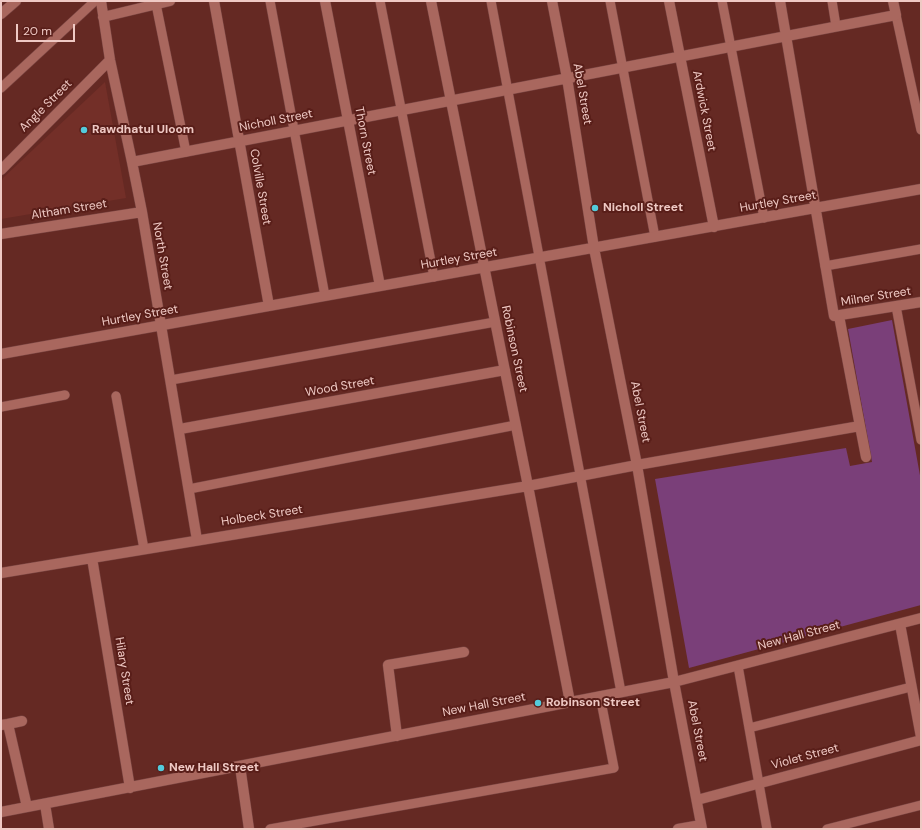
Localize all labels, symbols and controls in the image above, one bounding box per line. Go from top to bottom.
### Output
scale bar [18,16,77,42]
text: 20 m [23,23,52,39]
street label: Abel Street [570,62,594,126]
street label: Ardwick Street [689,69,719,153]
street label: Angle Street [17,77,75,135]
street label: Thorn Street [351,106,379,176]
street label: Nicholl Street [238,107,314,135]
place label: Rawdhatul Uloom [92,123,194,137]
marker: Rawdhatul Uloom [79,125,89,135]
street label: Colville Street [246,148,274,226]
street label: Hurtley Street [739,188,817,216]
street label: Altham Street [30,197,108,223]
place label: Nicholl Street [603,201,683,215]
marker: Nicholl Street [590,203,600,213]
street label: North Street [149,221,175,291]
street label: Hurtley Street [420,245,498,273]
street label: Milner Street [840,284,912,310]
street label: Hurtley Street [101,302,179,330]
street label: Robinson Street [498,304,530,394]
street label: Wood Street [304,374,376,400]
street label: Abel Street [627,380,653,444]
street label: Holbeck Street [220,502,304,530]
street label: New Hall Street [756,618,842,654]
street label: Hilary Street [112,636,136,706]
street label: New Hall Street [441,690,527,720]
place label: Robinson Street [546,696,640,710]
marker: Robinson Street [533,698,543,708]
street label: Abel Street [684,699,710,763]
street label: Violet Street [770,741,840,773]
place label: New Hall Street [169,761,259,775]
marker: New Hall Street [156,763,166,773]

